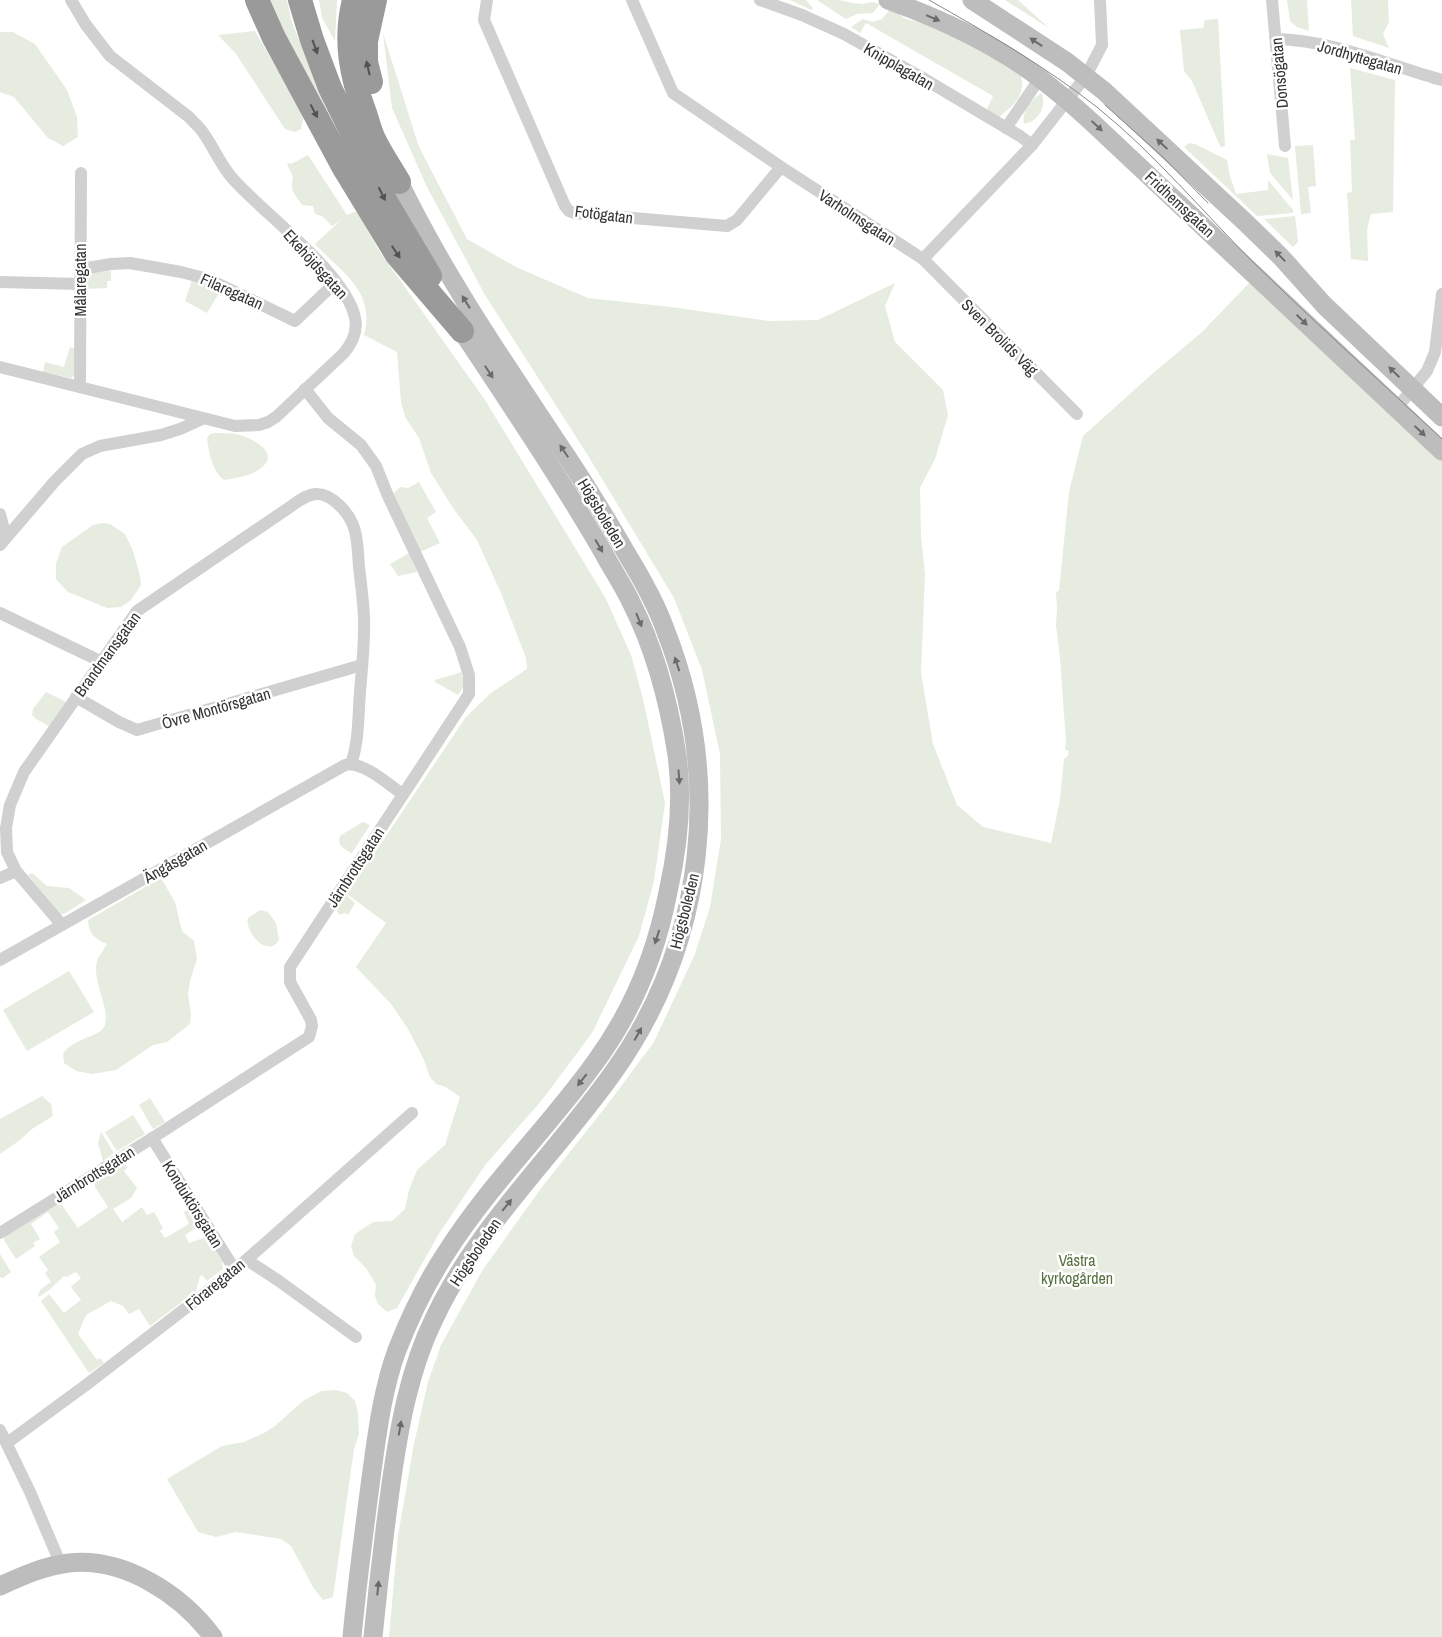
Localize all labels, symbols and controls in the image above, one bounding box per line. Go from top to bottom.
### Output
one-way arrow [926,15,940,23]
street label: Jordhyttegatan [1315,34,1405,80]
street label: Knipplagatan [860,37,938,95]
one-way arrow [1029,37,1043,47]
street label: Donsögatan [1265,37,1293,109]
one-way arrow [312,39,319,54]
one-way arrow [364,60,372,75]
one-way arrow [310,104,318,119]
one-way arrow [1090,120,1102,132]
one-way arrow [1156,138,1168,150]
street label: Fridhemsgatan [1140,166,1220,242]
street label: Varholmsgatan [814,184,900,250]
one-way arrow [378,187,386,201]
street label: Fotögatan [574,200,634,228]
street label: Ekehöjdsgatan [279,224,353,304]
street label: Målaregatan [69,244,91,316]
one-way arrow [391,245,400,258]
one-way arrow [1274,250,1286,262]
street label: Filaregatan [197,267,267,315]
street label: Sven Brolids Väg [957,294,1044,381]
one-way arrow [461,296,471,309]
one-way arrow [1296,314,1308,326]
one-way arrow [484,365,493,379]
one-way arrow [1388,366,1400,378]
one-way arrow [1414,425,1426,437]
one-way arrow [559,445,569,458]
street label: Högsboleden [573,474,631,552]
one-way arrow [595,539,604,552]
street label: Brandmansgatan [69,607,145,701]
one-way arrow [635,613,643,628]
one-way arrow [673,657,680,672]
street label: Övre Montörsgatan [159,682,273,734]
one-way arrow [675,769,683,785]
street label: Järnbrottsgatan [321,823,389,911]
street label: Ängåsgatan [138,834,211,889]
street label: Högsboleden [664,871,704,951]
one-way arrow [653,930,660,945]
one-way arrow [633,1028,642,1041]
one-way arrow [576,1073,587,1086]
street label: Järnbrottsgatan [50,1141,138,1207]
street label: Konduktörsgatan [157,1156,229,1252]
one-way arrow [502,1199,513,1212]
street label: Högsboleden [444,1214,506,1290]
park label: Västra kyrkogården [1041,1249,1113,1289]
street label: Föraregatan [181,1253,249,1315]
one-way arrow [396,1419,404,1435]
one-way arrow [374,1580,382,1596]

